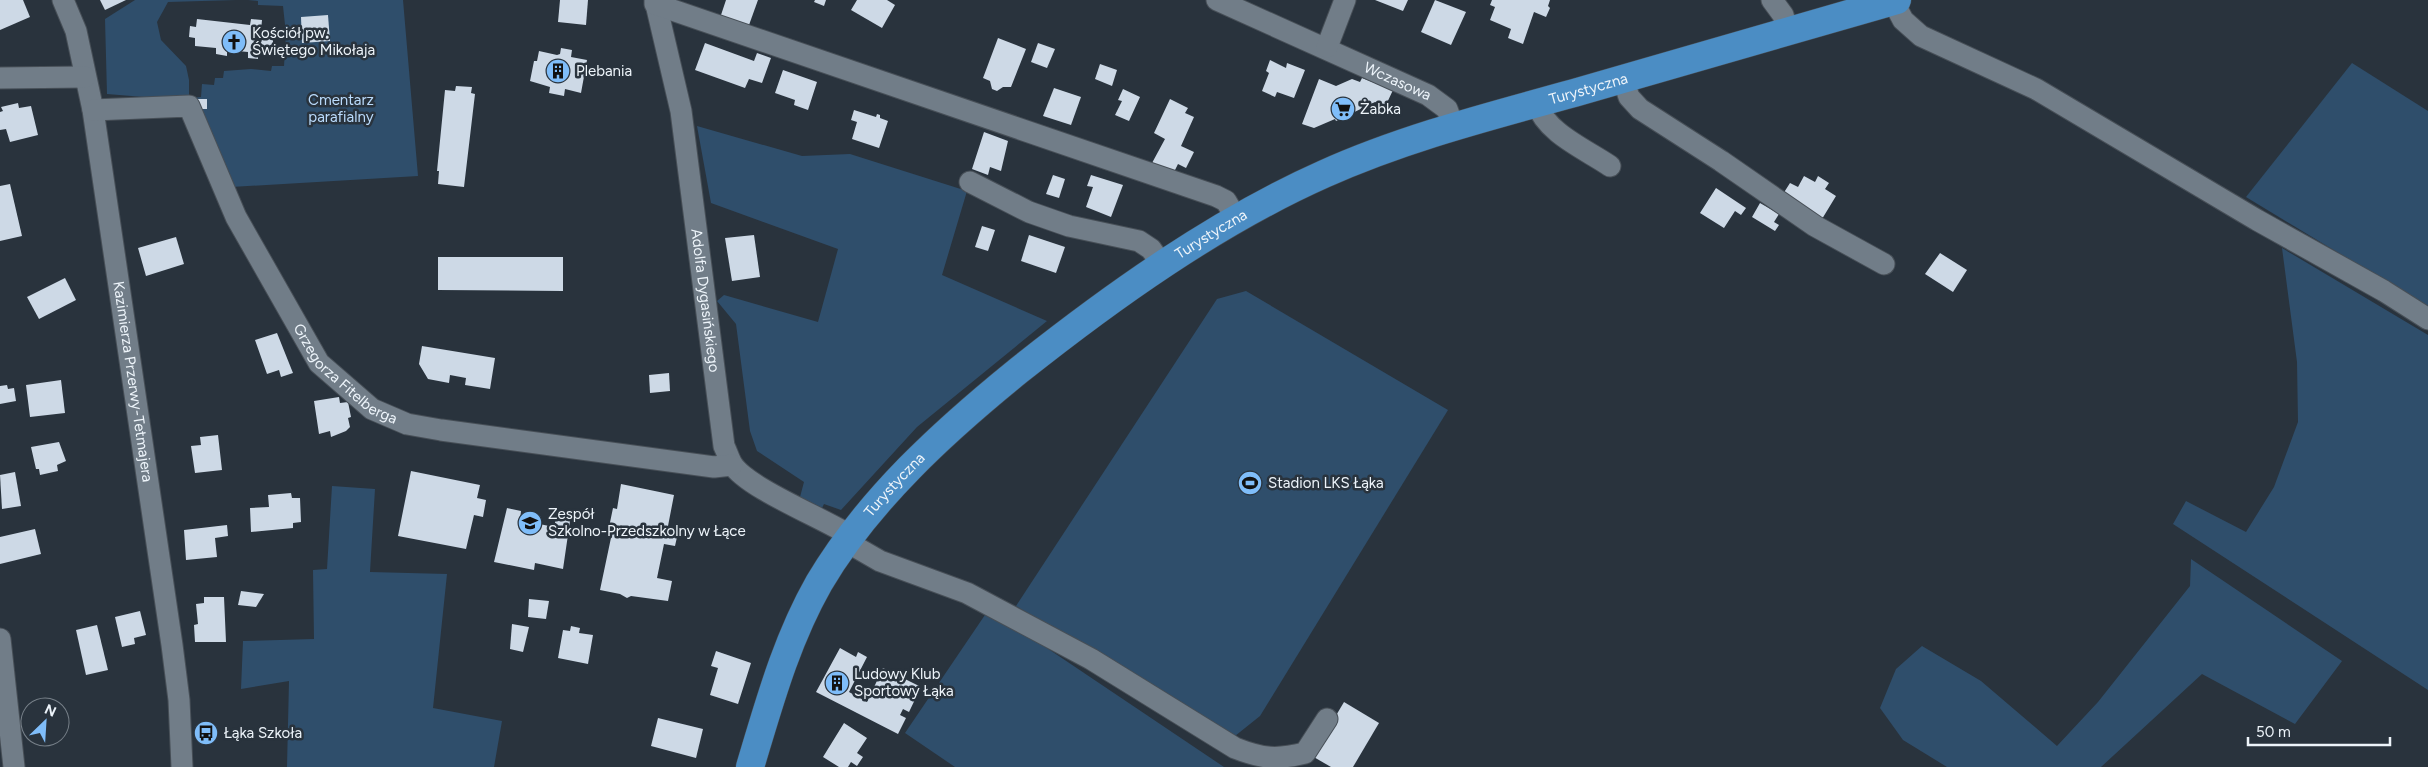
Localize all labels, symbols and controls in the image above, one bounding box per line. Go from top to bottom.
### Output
place label: Kościół pw. Świętego Mikołaja [252,24,375,59]
church icon: Kościół pw. Świętego Mikołaja [221,29,247,55]
building icon: Plebania [545,58,571,84]
street label: Wczasowa [1361,58,1434,104]
place label: Plebania [576,62,632,80]
street label: Turystyczna [1547,69,1630,108]
park label: Cmentarz parafialny [308,91,374,126]
supermarket icon: Żabka [1330,96,1356,122]
place label: Żabka [1360,100,1401,118]
street label: Turystyczna [1172,206,1250,263]
street label: Adolfa Dygasińskiego [687,228,723,374]
street label: Kazimierza Przerwy-Tetmajera [109,280,157,483]
street label: Grzegorza Fitelberga [289,320,400,428]
street label: Turystyczna [860,449,928,521]
sports icon: Stadion LKS Łąka [1237,470,1263,496]
place label: Stadion LKS Łąka [1268,474,1384,492]
place label: Zespół Szkolno-Przedszkolny w Łące [548,505,746,540]
school or university icon: Zespół Szkolno-Przedszkolny w Łące [517,510,543,536]
place label: Ludowy Klub Sportowy Łąka [854,665,954,700]
building icon: Ludowy Klub Sportowy Łąka [824,670,850,696]
north arrow [20,697,70,747]
text: N [42,701,59,721]
scale bar [2248,714,2390,746]
bus stop icon: Łąka Szkoła [193,720,219,746]
text: 50 m [2256,723,2291,741]
place label: Łąka Szkoła [224,724,302,742]

